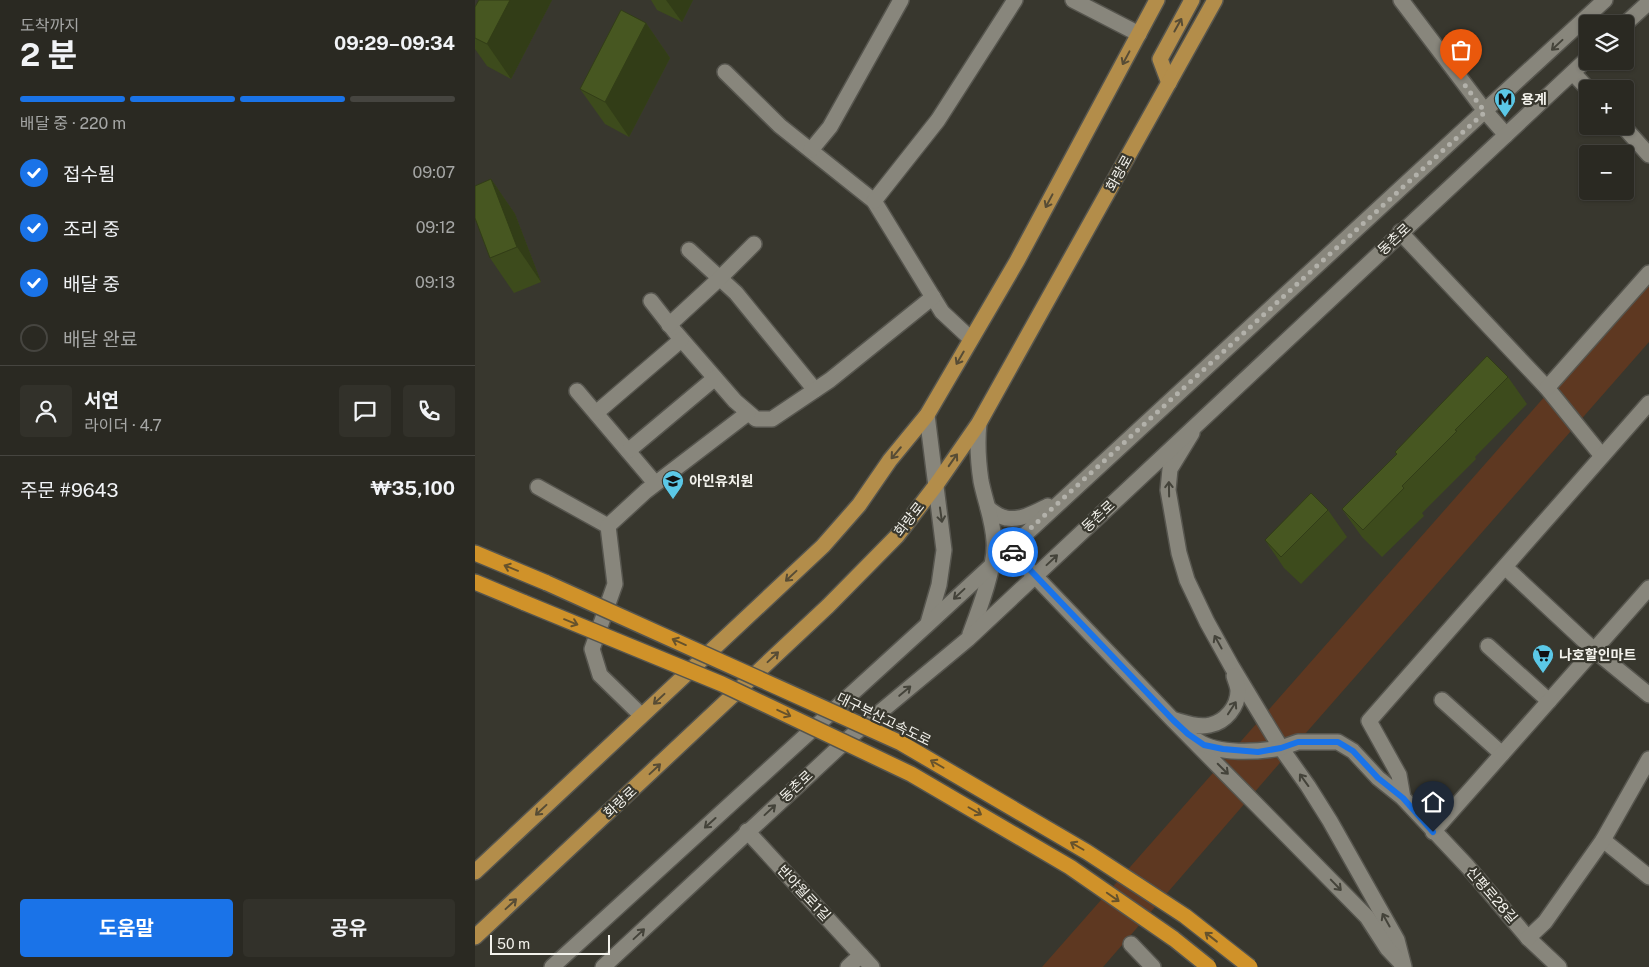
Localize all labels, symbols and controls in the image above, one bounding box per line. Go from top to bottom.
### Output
map controls [1579,15,1634,200]
button: layers [1579,15,1634,70]
text: 도착까지 [20,16,79,35]
one-way arrow [1173,18,1183,33]
pin [1440,29,1482,80]
text: 09:29–09:34 [334,32,455,54]
text: 2 분 [20,36,77,73]
icon: bag [1447,36,1475,64]
one-way arrow [1550,39,1563,51]
one-way arrow [1121,51,1131,66]
button: + [1579,80,1634,135]
metro station icon: 용계 [1493,87,1517,118]
place label: 용계 [1521,91,1547,107]
text: 배달 중 · 220 m [20,114,126,133]
button: − [1579,145,1634,200]
street label: 화랑로 [1103,152,1135,194]
icon: check [20,159,48,187]
text: 접수됨 [63,163,115,185]
text: 09:07 [413,163,455,182]
one-way arrow [1044,194,1054,209]
icon: check [20,214,48,242]
text: 조리 중 [63,218,120,240]
text: 09:12 [416,218,455,237]
street label: 동촌로 [1374,220,1414,258]
icon: check [20,269,48,297]
text: 배달 중 [63,273,120,295]
text: 09:13 [415,273,455,292]
text: 배달 완료 [63,328,138,350]
one-way arrow [955,350,965,365]
button: person [20,385,72,437]
button: chat [339,385,391,437]
button: phone [403,385,455,437]
text: 서연 [84,389,119,411]
text: 라이더 · 4.7 [84,416,162,435]
one-way arrow [890,446,901,459]
one-way arrow [948,454,958,468]
school or university icon: 아인유치원 [661,469,685,500]
place label: 아인유치원 [689,473,753,489]
text: ₩35,100 [370,477,455,499]
text: 주문 #9643 [20,479,118,501]
one-way arrow [1164,481,1174,498]
street label: 동촌로 [1078,497,1118,535]
street label: 화랑로 [891,499,927,539]
one-way arrow [936,507,946,523]
courier [988,527,1038,577]
icon: car [999,538,1027,566]
one-way arrow [1046,554,1059,566]
one-way arrow [504,563,519,572]
one-way arrow [784,570,797,582]
one-way arrow [953,588,966,600]
one-way arrow [563,618,578,627]
one-way arrow [1213,635,1222,650]
one-way arrow [672,637,687,647]
supermarket icon: 나호할인마트 [1531,643,1555,674]
place label: 나호할인마트 [1559,647,1636,663]
one-way arrow [767,651,780,663]
one-way arrow [898,686,911,697]
street label: 대구부산고속도로 [834,689,934,749]
one-way arrow [653,693,665,705]
one-way arrow [1227,702,1237,716]
one-way arrow [776,709,791,719]
one-way arrow [930,758,944,768]
one-way arrow [648,763,661,775]
one-way arrow [1216,763,1229,775]
street label: 동촌로 [776,767,816,805]
one-way arrow [1299,773,1309,787]
pin [1412,781,1454,832]
street label: 화랑로 [600,783,640,821]
icon: home [1419,788,1447,816]
one-way arrow [534,804,547,816]
one-way arrow [764,804,777,816]
one-way arrow [968,807,982,817]
one-way arrow [703,817,716,829]
one-way arrow [1070,840,1084,850]
street label: 반야월로1길 [774,862,834,924]
street label: 신평로28길 [1463,864,1521,926]
one-way arrow [1330,879,1343,891]
one-way arrow [1106,892,1120,902]
one-way arrow [504,898,517,910]
button: 도움말 [20,899,233,957]
button: 공유 [243,899,455,957]
one-way arrow [1381,913,1390,928]
one-way arrow [632,928,645,940]
scale bar [490,932,610,955]
one-way arrow [1204,932,1218,942]
text: 50 m [497,936,530,952]

